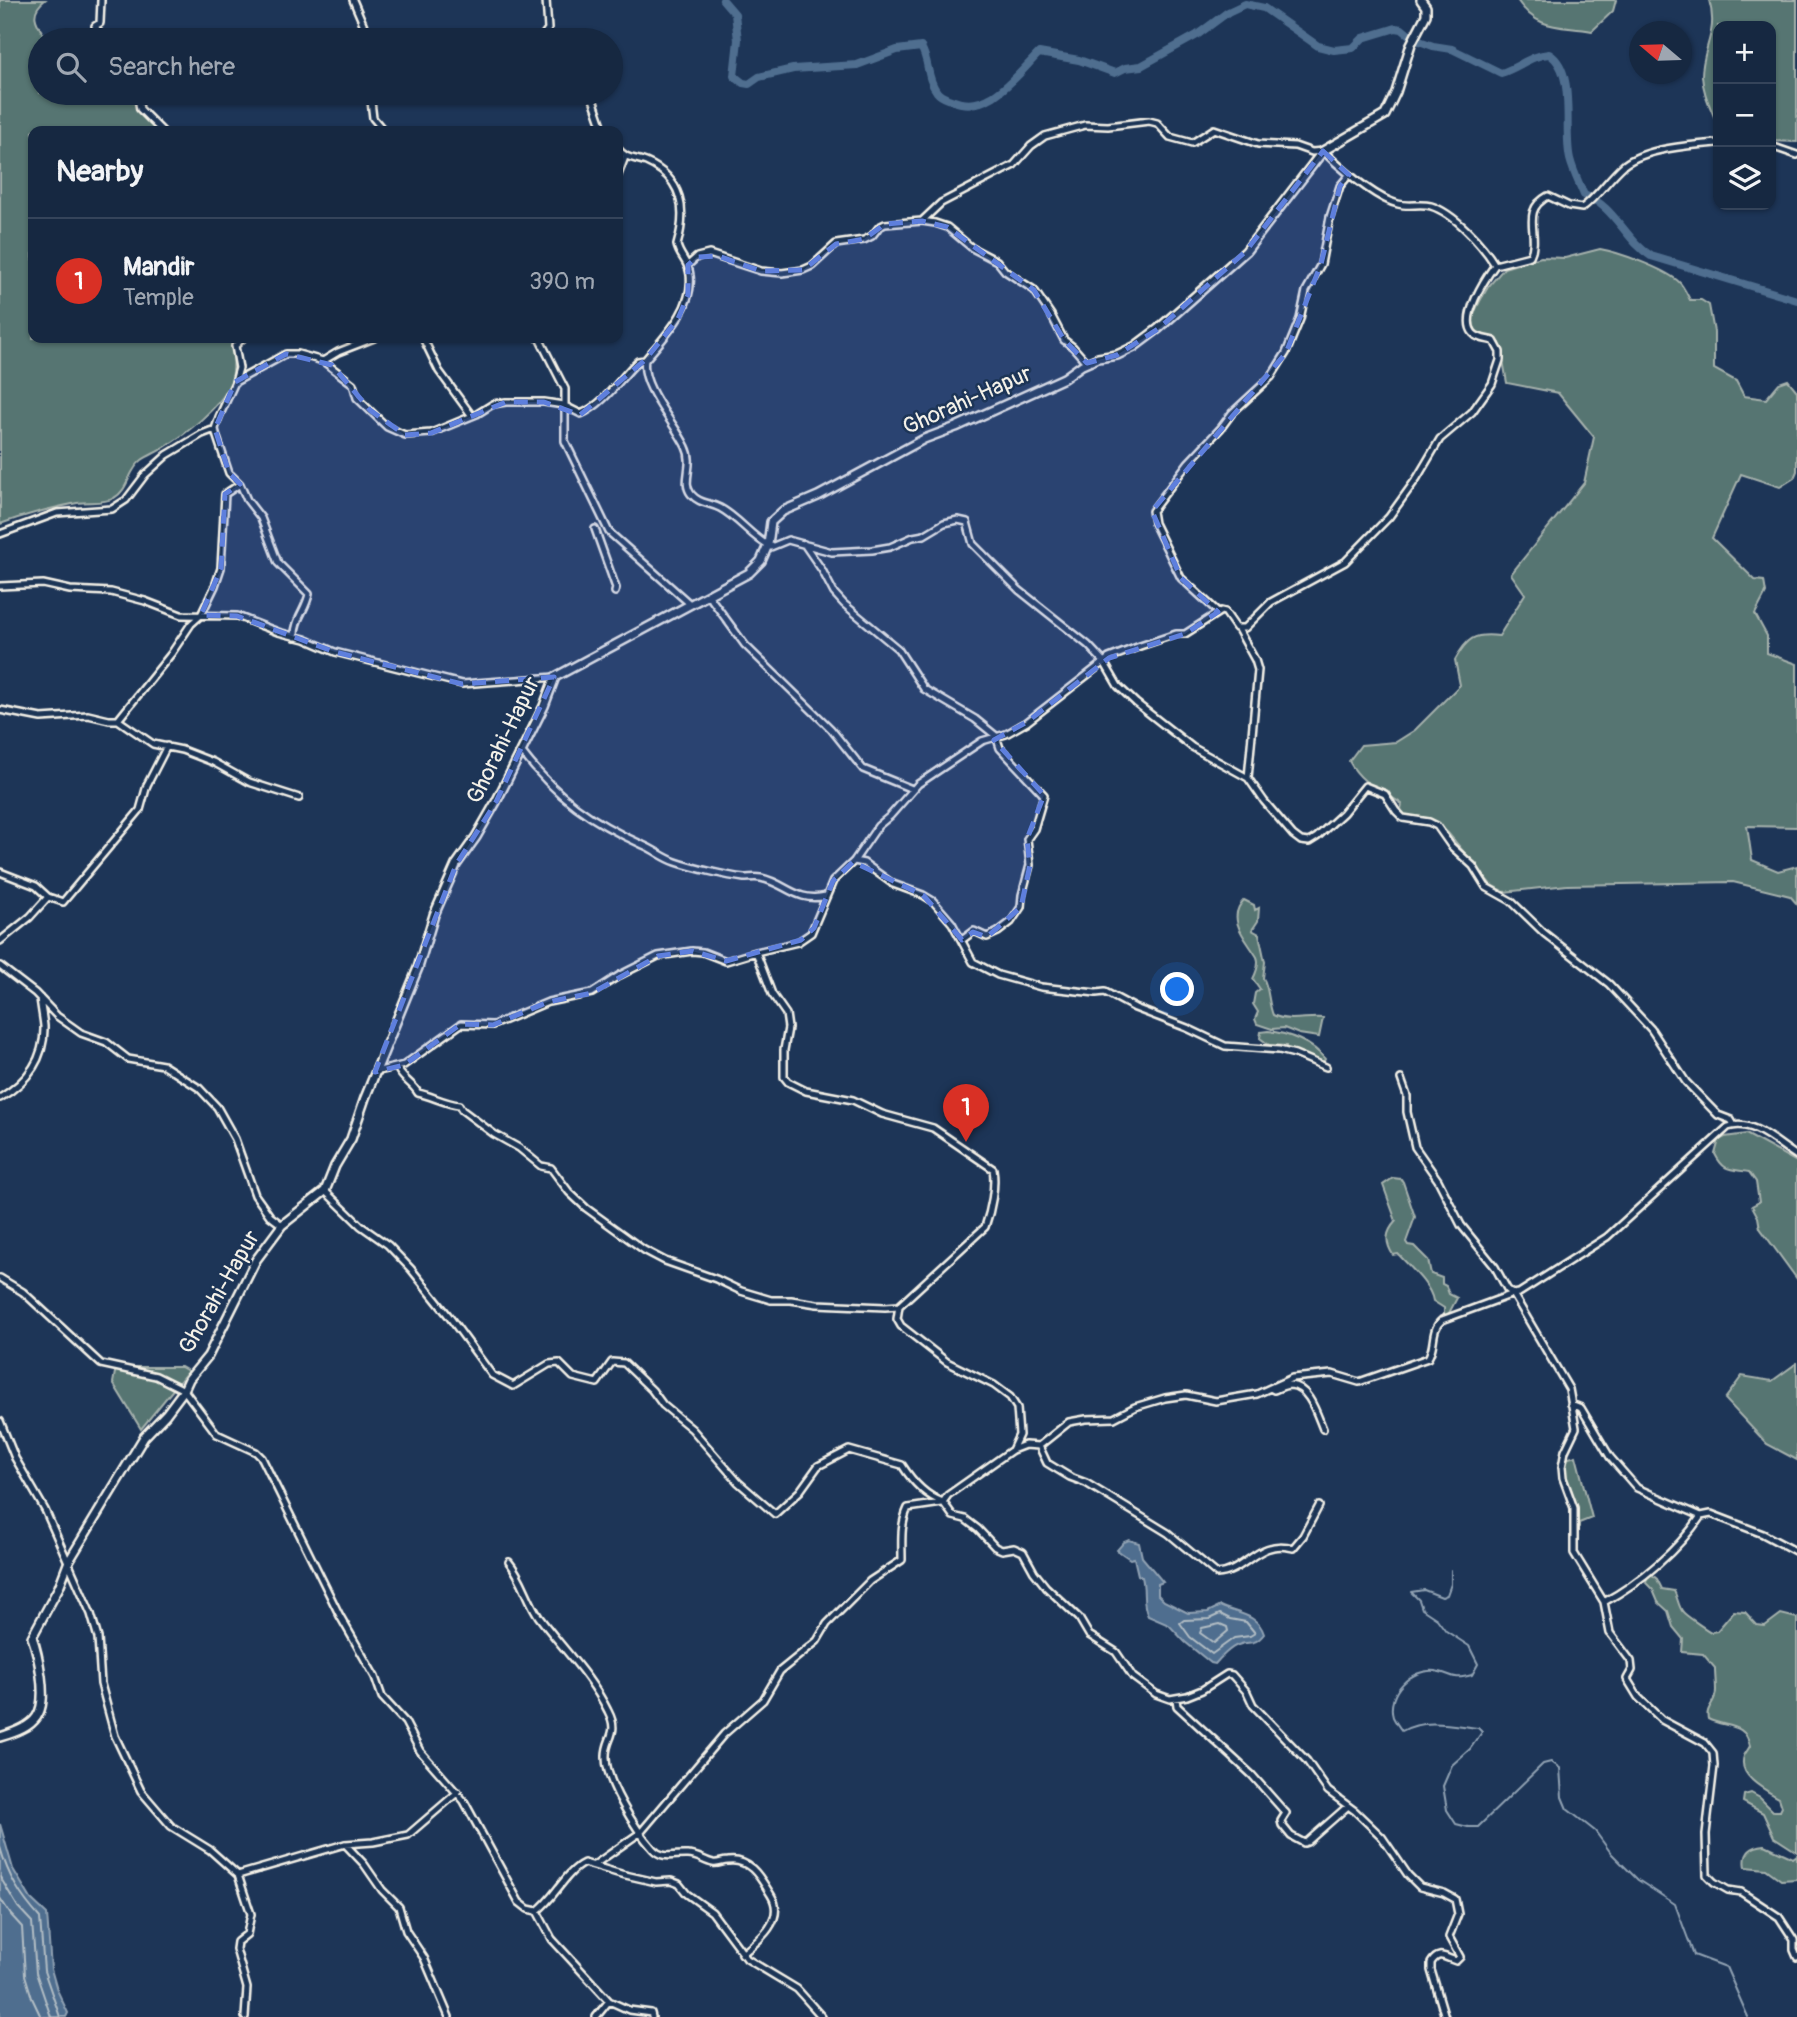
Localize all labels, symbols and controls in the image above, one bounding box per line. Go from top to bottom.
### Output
north arrow [1629,21,1692,84]
map controls [1713,21,1776,210]
button: + [1713,21,1776,84]
search box [28,28,623,105]
icon: search [52,48,90,86]
text: Search here [108,51,235,83]
button: − [1713,84,1776,147]
button: layers [1713,147,1776,210]
text: Nearby [56,153,143,190]
text: Mandir [123,251,194,283]
text: 1 [75,267,84,296]
text: 390 m [529,267,595,296]
text: Temple [123,283,194,312]
street label: Ghorahi-Hapur [898,359,1036,441]
street label: Ghorahi-Hapur [460,672,546,808]
your location [1160,972,1194,1006]
pin: 1 [943,1084,989,1142]
street label: Ghorahi-Hapur [172,1225,266,1359]

